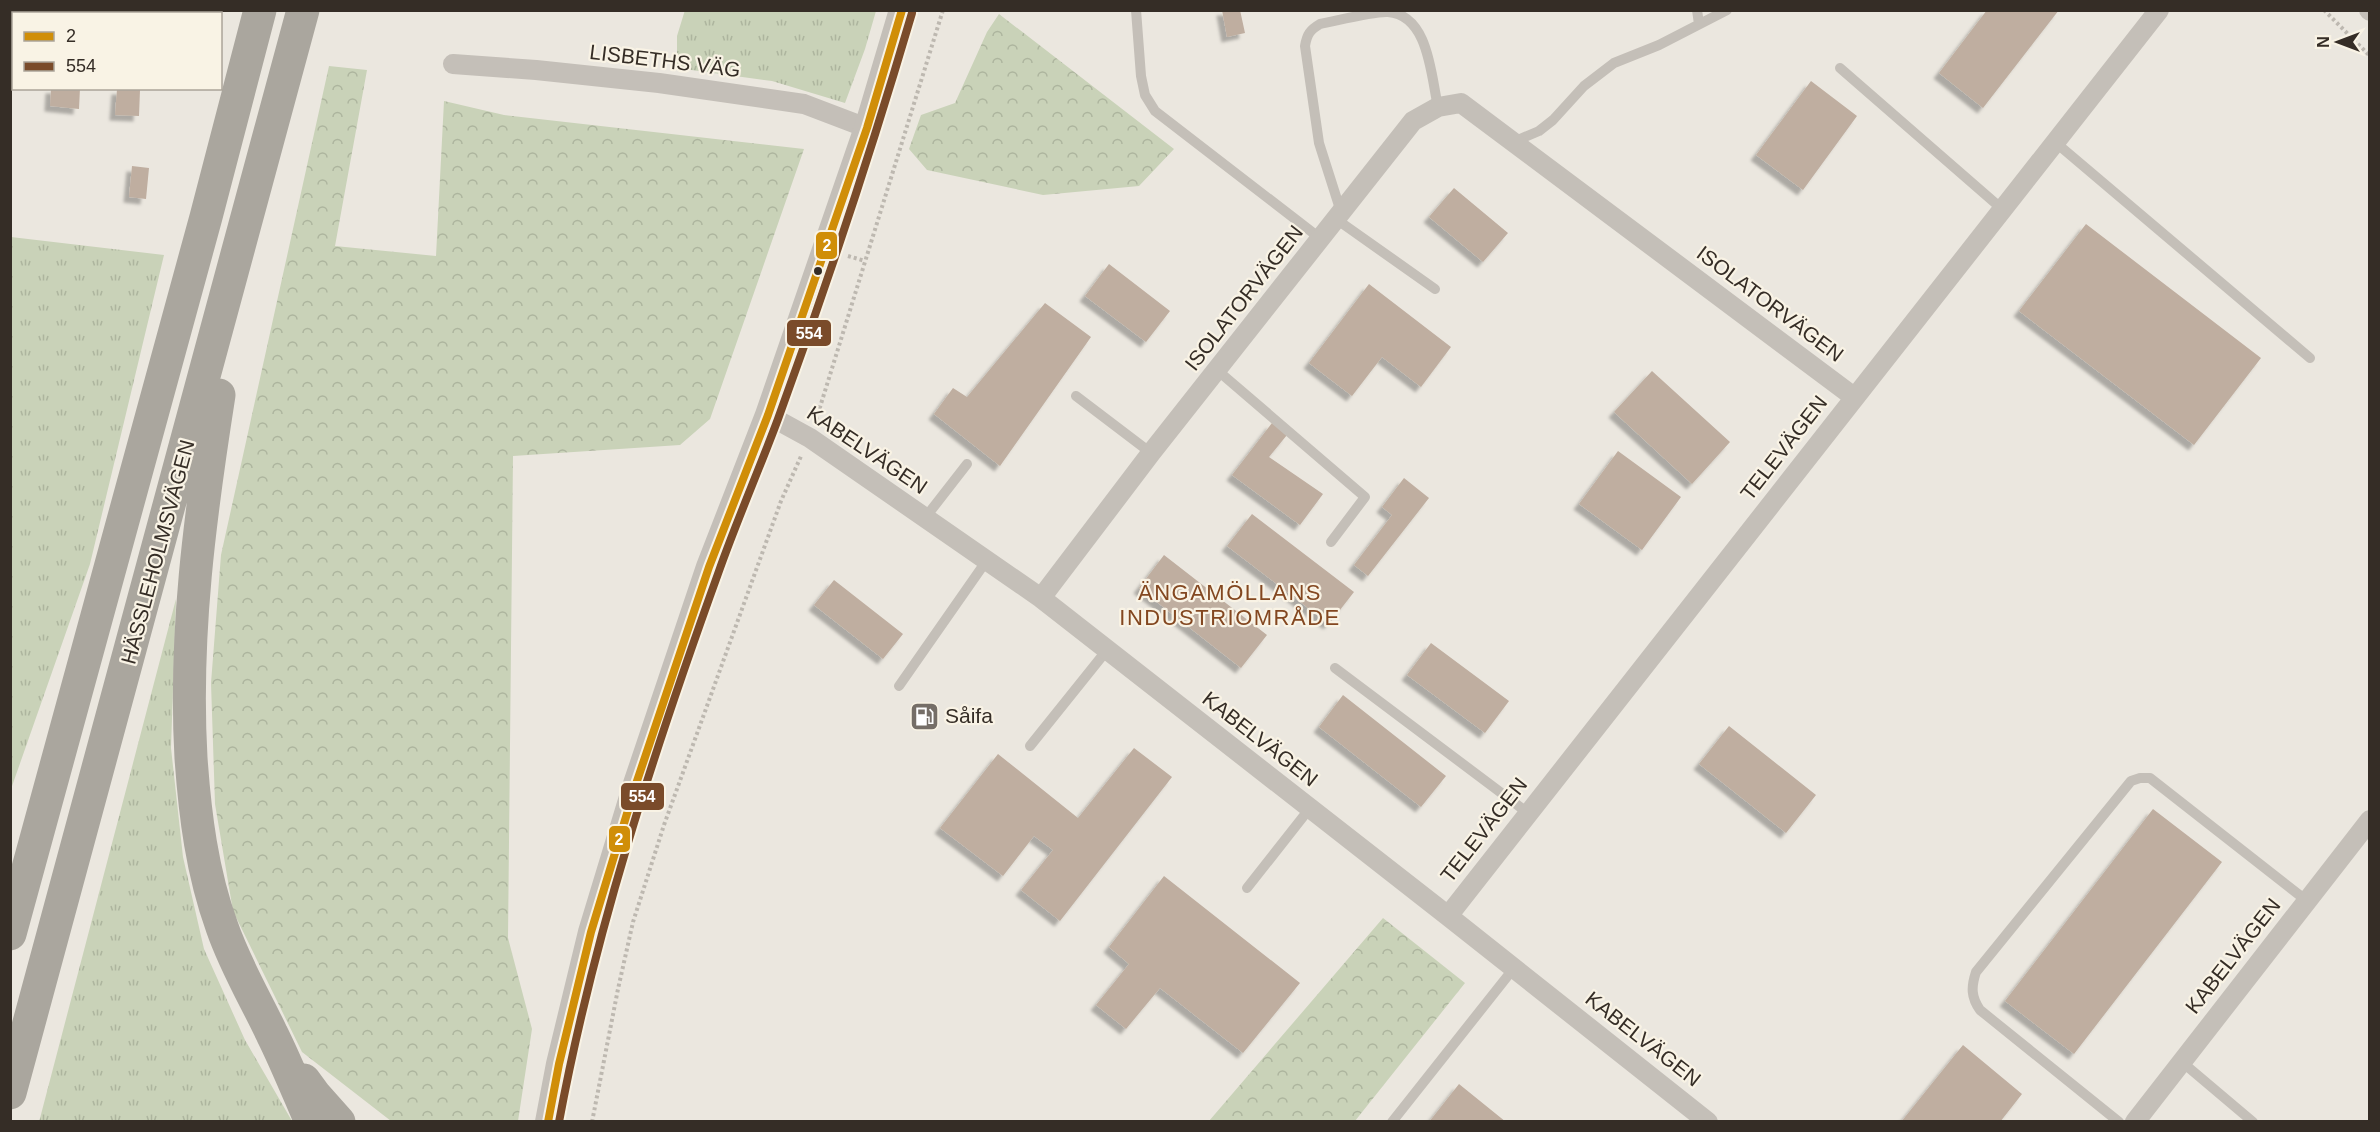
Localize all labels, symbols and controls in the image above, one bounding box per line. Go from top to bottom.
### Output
legend [12,12,222,90]
north arrow [2308,12,2368,72]
text: 2 [66,26,76,46]
text: N [2315,36,2332,48]
street label: LISBETHS VÄG [588,40,742,81]
text: 554 [66,56,96,76]
street label: ISOLATORVÄGEN [1180,221,1307,375]
line badge: 2 [815,231,838,260]
text: 2 [823,237,832,254]
street label: ISOLATORVÄGEN [1693,241,1848,366]
unlabelled marker [812,265,824,277]
line badge: 554 [786,319,832,347]
text: 554 [796,325,822,342]
street label: TELEVÄGEN [1736,391,1831,504]
street label: KABELVÄGEN [803,401,932,498]
street label: HÄSSLEHOLMSVÄGEN [117,437,199,666]
district label: ÄNGAMÖLLANS INDUSTRIOMRÅDE [1119,580,1341,630]
street label: KABELVÄGEN [1198,687,1322,791]
fuel station icon: Såifa [908,700,940,732]
place label: Såifa [945,704,993,727]
street label: TELEVÄGEN [1436,773,1531,886]
line badge: 554 [620,782,665,811]
text: 554 [629,788,655,805]
line badge: 2 [608,825,631,853]
text: 2 [615,831,624,848]
street label: KABELVÄGEN [2181,894,2285,1018]
street label: KABELVÄGEN [1581,987,1705,1091]

